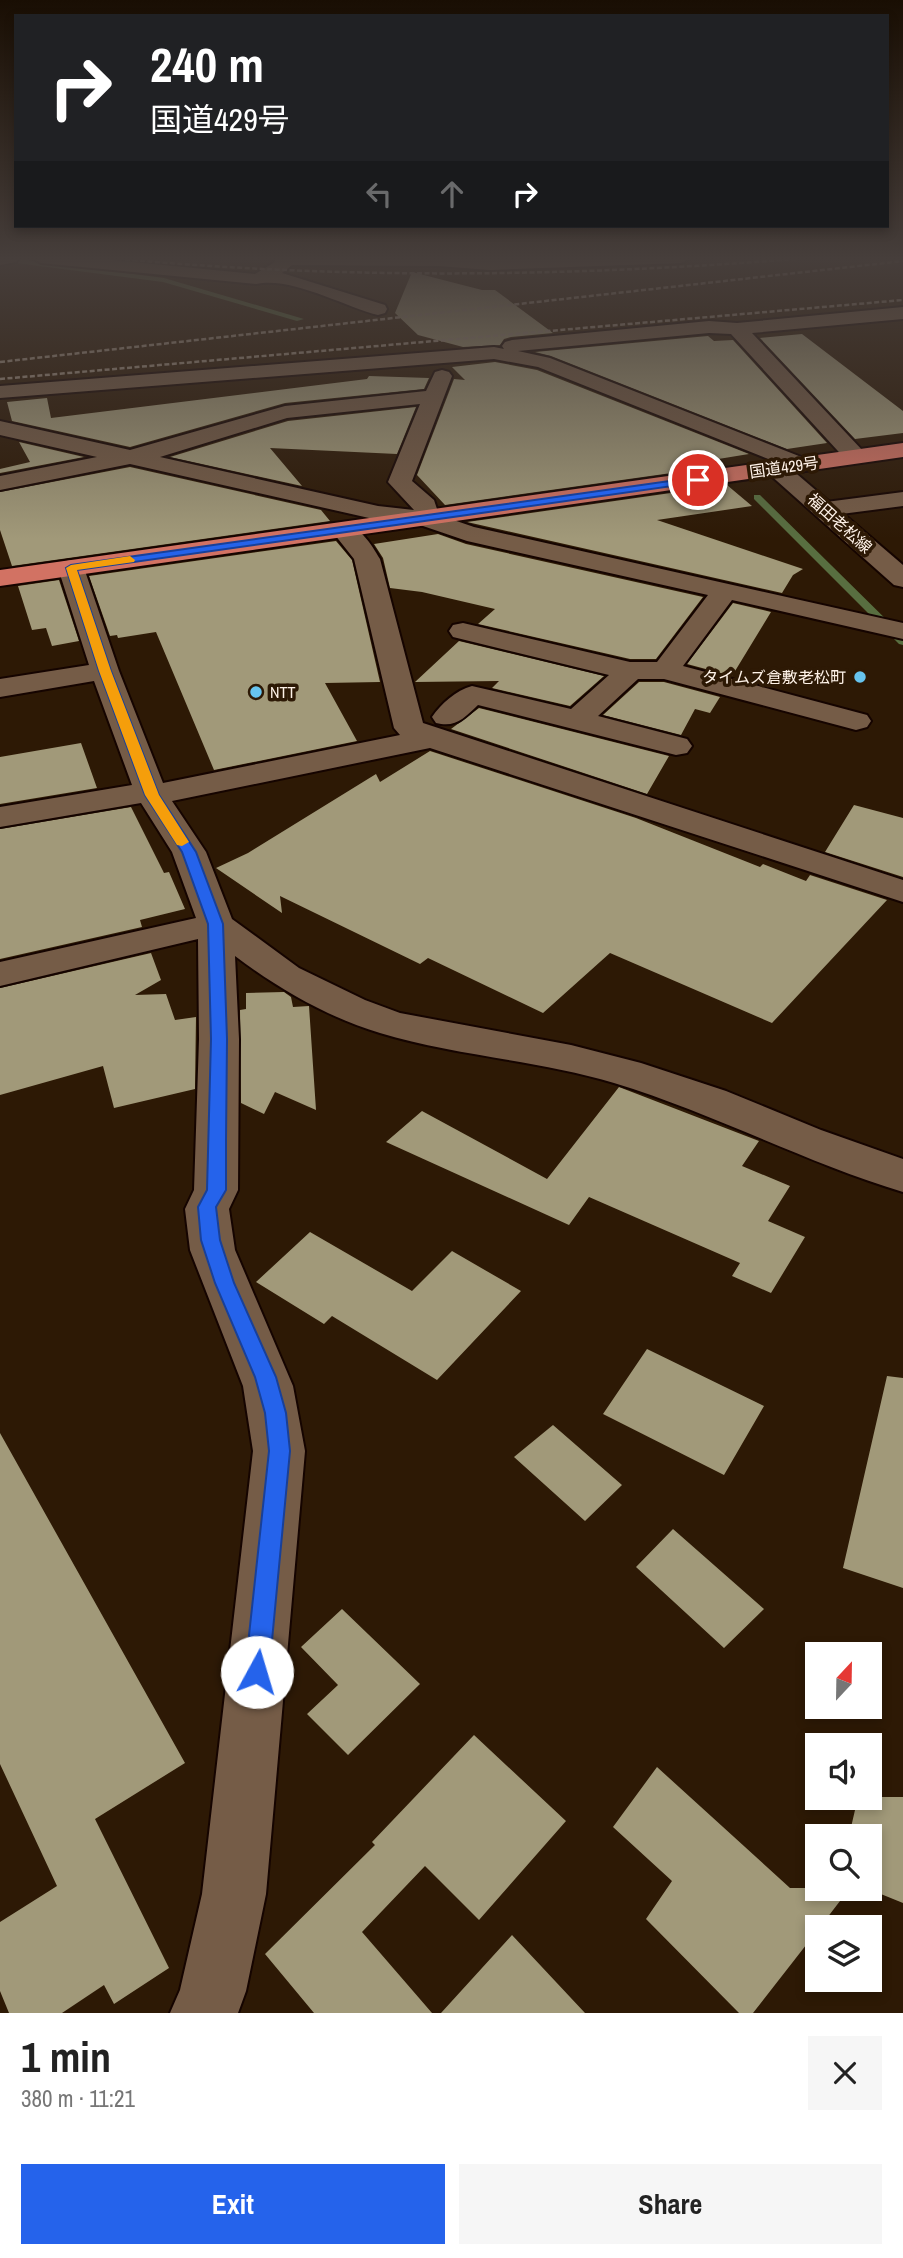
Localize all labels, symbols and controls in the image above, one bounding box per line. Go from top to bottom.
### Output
text: 240 m [150,31,264,97]
icon: right [35,42,126,133]
text: 国道429号 [150,98,290,141]
icon: left [360,175,398,213]
icon: ahead [433,175,471,213]
icon: right [506,175,544,213]
pin [668,450,728,510]
street label: 国道429号 [748,451,820,483]
icon: arrive [679,461,717,499]
street label: 福田老松線 [803,488,877,558]
place label: タイムズ倉敷老松町 [702,666,846,688]
marker: タイムズ倉敷老松町 [852,669,868,685]
place label: NTT [270,681,296,703]
marker: NTT [248,684,264,700]
position arrow [220,1635,294,1709]
north arrow [805,1642,882,1718]
map controls [805,1642,882,1992]
button: sound [805,1733,882,1810]
button: search [805,1824,882,1901]
button: layers [805,1915,882,1992]
text: 1 min [21,2029,111,2085]
button: close [808,2036,882,2110]
text: 380 m · 11:21 [21,2083,135,2114]
button: Exit [21,2164,445,2244]
button: Share [459,2164,882,2244]

